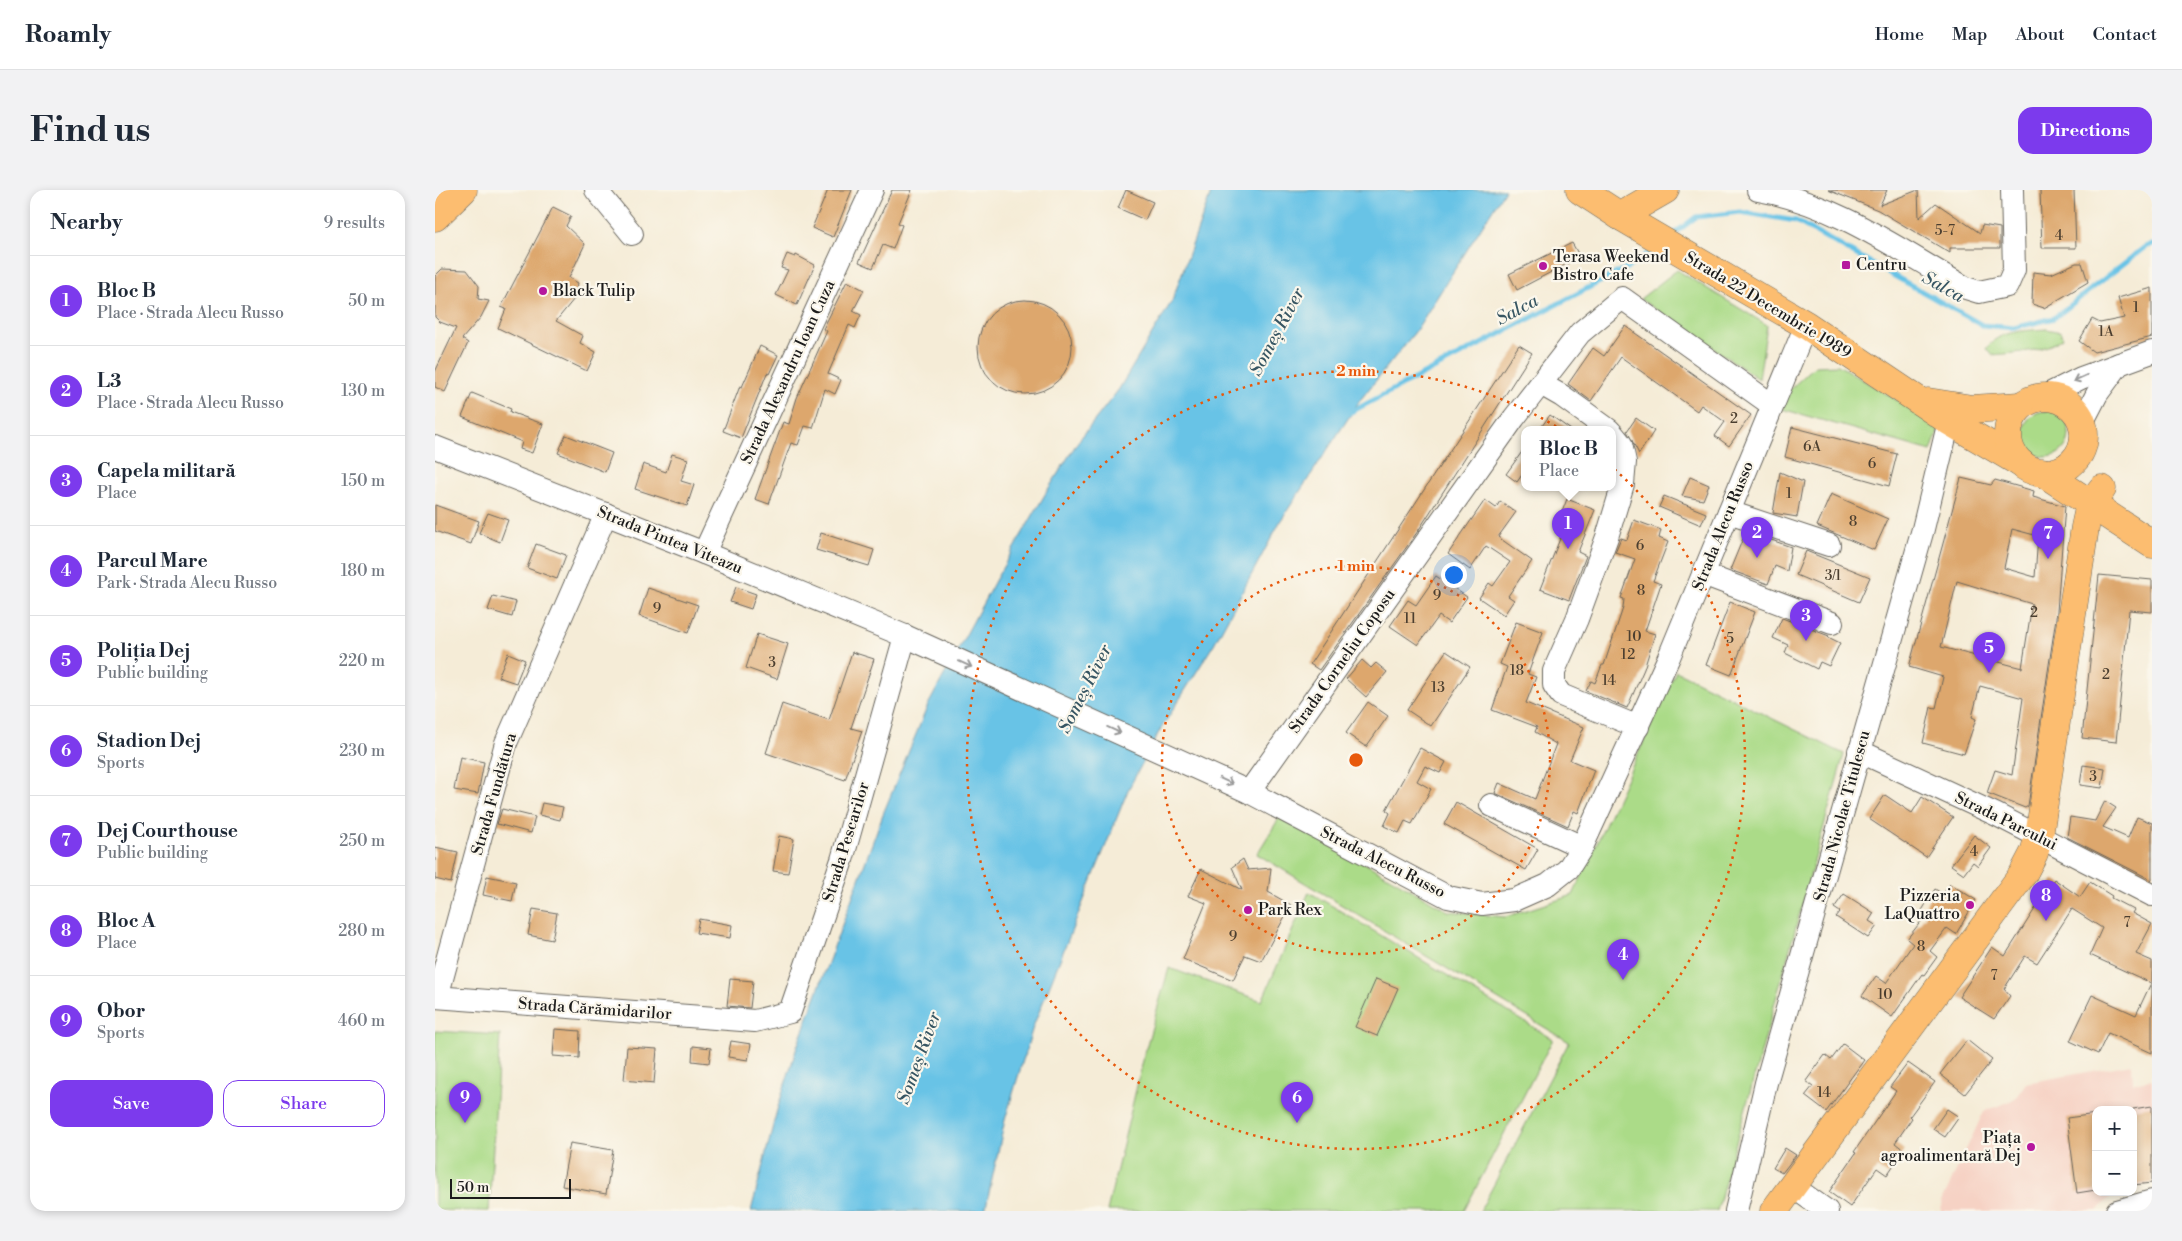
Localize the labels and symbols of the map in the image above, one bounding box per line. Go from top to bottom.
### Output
house number: 5-7 [1935,222,1955,240]
house number: 4 [2055,227,2063,245]
place label: Terasa Weekend Bistro Cafe [1552,247,1669,285]
street label: Strada 22 Decembrie 1989 [1681,247,1855,363]
place label: Centru [1856,255,1907,275]
marker: Centru [1840,259,1852,271]
marker: Terasa Weekend Bistro Cafe [1537,260,1549,272]
water label: Salca [1918,266,1969,308]
street label: Strada Alexandru Ioan Cuza [737,276,840,467]
place label: Black Tulip [552,281,635,301]
water label: Someș River [1244,284,1310,380]
marker: Black Tulip [537,285,549,297]
water label: Salca [1492,289,1543,331]
house number: 1 [2133,299,2139,317]
house number: 1A [2098,323,2114,341]
text: 2 min [1336,362,1376,381]
one-way arrow [2073,374,2088,384]
house number: 2 [1730,410,1738,428]
house number: 6A [1803,438,1821,456]
house number: 6 [1868,455,1877,473]
street label: Strada Alecu Russo [1688,458,1758,594]
house number: 1 [1786,485,1792,503]
street label: Strada Pintea Viteazu [594,502,746,578]
pin: 1 [1552,508,1584,549]
house number: 8 [1849,513,1857,531]
pin: 2 [1741,517,1773,558]
pin: 7 [2032,518,2064,559]
house number: 6 [1636,537,1645,555]
text: 1 min [1337,557,1375,576]
your location [1441,562,1467,588]
house number: 3/1 [1825,567,1841,585]
house number: 8 [1637,582,1645,600]
street label: Strada Corneliu Coposu [1285,585,1399,737]
house number: 9 [1433,587,1441,605]
house number: 9 [653,600,661,618]
pin: 3 [1790,600,1822,641]
house number: 2 [2030,604,2038,622]
house number: 11 [1404,610,1416,628]
house number: 10 [1627,628,1641,646]
house number: 5 [1726,630,1734,648]
pin: 5 [1973,632,2005,673]
water label: Someș River [1053,640,1117,737]
house number: 12 [1621,646,1635,664]
house number: 3 [768,654,776,672]
one-way arrow [957,659,972,669]
house number: 18 [1510,662,1524,680]
house number: 2 [2102,666,2110,684]
house number: 14 [1602,672,1616,690]
house number: 13 [1431,679,1445,697]
one-way arrow [1106,726,1121,736]
street label: Strada Nicolae Titulescu [1809,728,1875,904]
street label: Strada Fundătura [467,730,521,857]
centre of rings [1347,751,1365,769]
house number: 3 [2089,768,2097,786]
one-way arrow [1218,777,1233,787]
street label: Strada Pescarilor [818,779,874,905]
street label: Strada Parcului [1951,788,2061,854]
street label: Strada Alecu Russo [1317,822,1449,902]
house number: 4 [1970,843,1978,861]
pin: 8 [2030,880,2062,921]
place label: Pizzeria LaQuattro [1885,886,1961,924]
marker: Pizzeria LaQuattro [1964,899,1976,911]
place label: Park Rex [1258,900,1323,920]
marker: Park Rex [1242,904,1254,916]
house number: 7 [2123,914,2131,932]
house number: 9 [1229,928,1237,946]
house number: 8 [1917,938,1925,956]
pin: 4 [1607,939,1639,980]
house number: 7 [1990,967,1998,985]
house number: 10 [1878,986,1892,1004]
street label: Strada Cărămidarilor [518,994,673,1024]
water label: Someș River [892,1008,946,1107]
pin: 9 [449,1082,481,1123]
pin: 6 [1281,1082,1313,1123]
house number: 14 [1817,1084,1831,1102]
place label: Piața agroalimentară Dej [1881,1128,2022,1166]
marker: Piața agroalimentară Dej [2025,1141,2037,1153]
scale bar [450,1176,571,1199]

